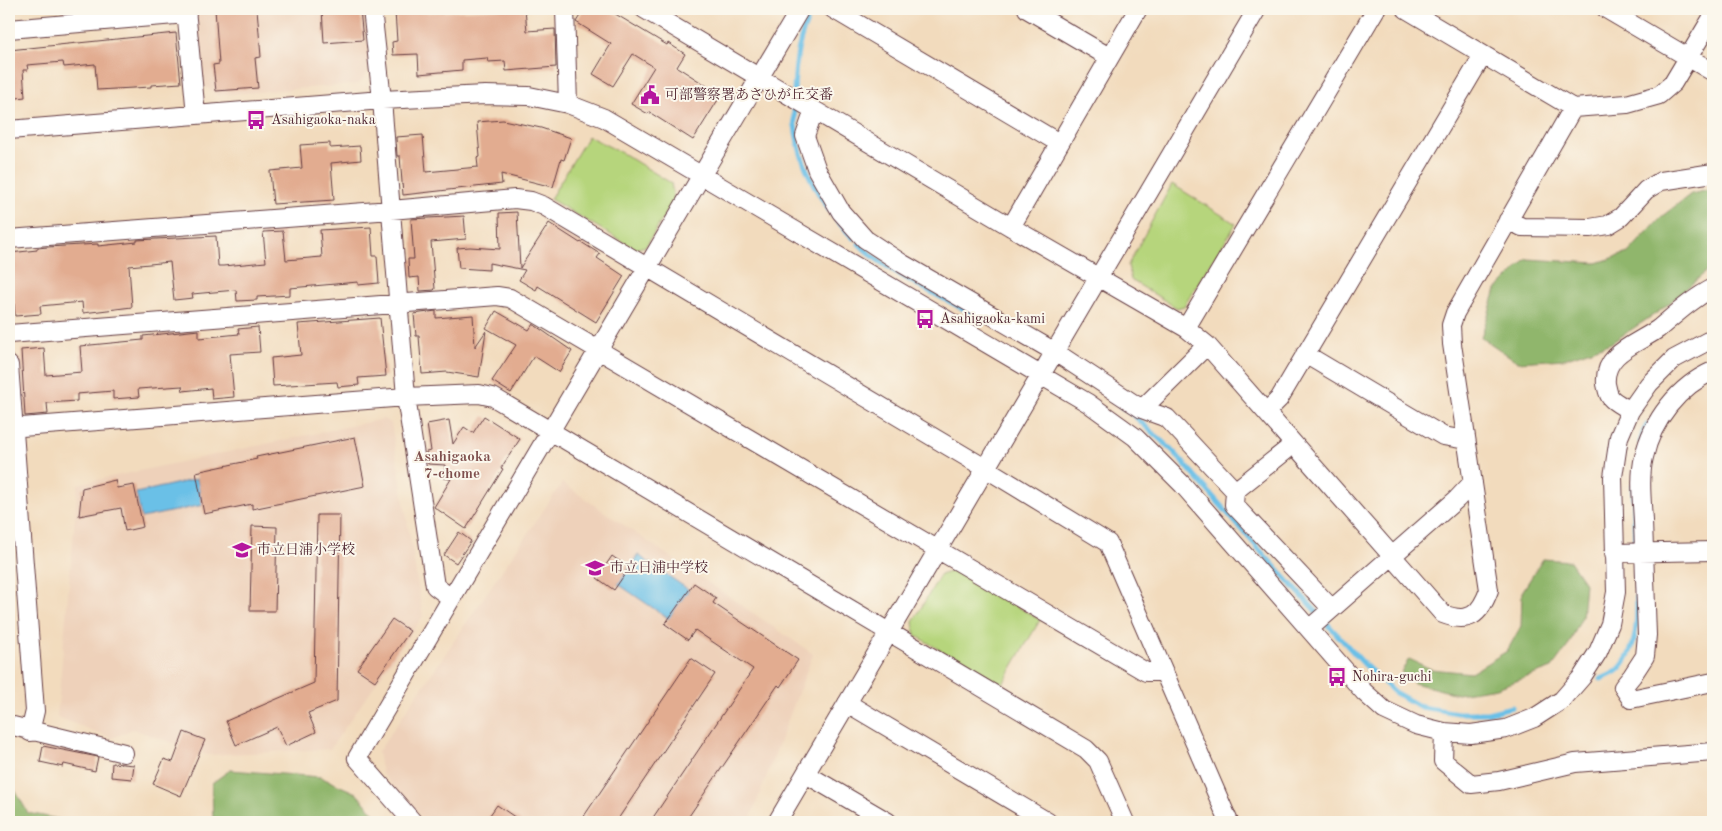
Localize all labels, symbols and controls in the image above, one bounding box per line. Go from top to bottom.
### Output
public building icon: 可部警察署あさひが丘交番 [639,84,661,106]
place label: 可部警察署あさひが丘交番 [665,87,833,102]
bus stop icon: Asahigaoka-naka [245,109,267,131]
place label: Asahigaoka-naka [271,113,376,127]
bus stop icon: Asahigaoka-kami [914,308,936,330]
place label: Asahigaoka-kami [940,312,1045,326]
district label: Asahigaoka 7-chome [413,450,491,482]
school or university icon: 市立日浦小学校 [231,539,253,561]
place label: 市立日浦小学校 [257,542,355,557]
school or university icon: 市立日浦中学校 [584,557,606,579]
place label: 市立日浦中学校 [610,560,708,575]
bus stop icon: Nohira-guchi [1326,666,1348,688]
place label: Nohira-guchi [1352,670,1432,684]

